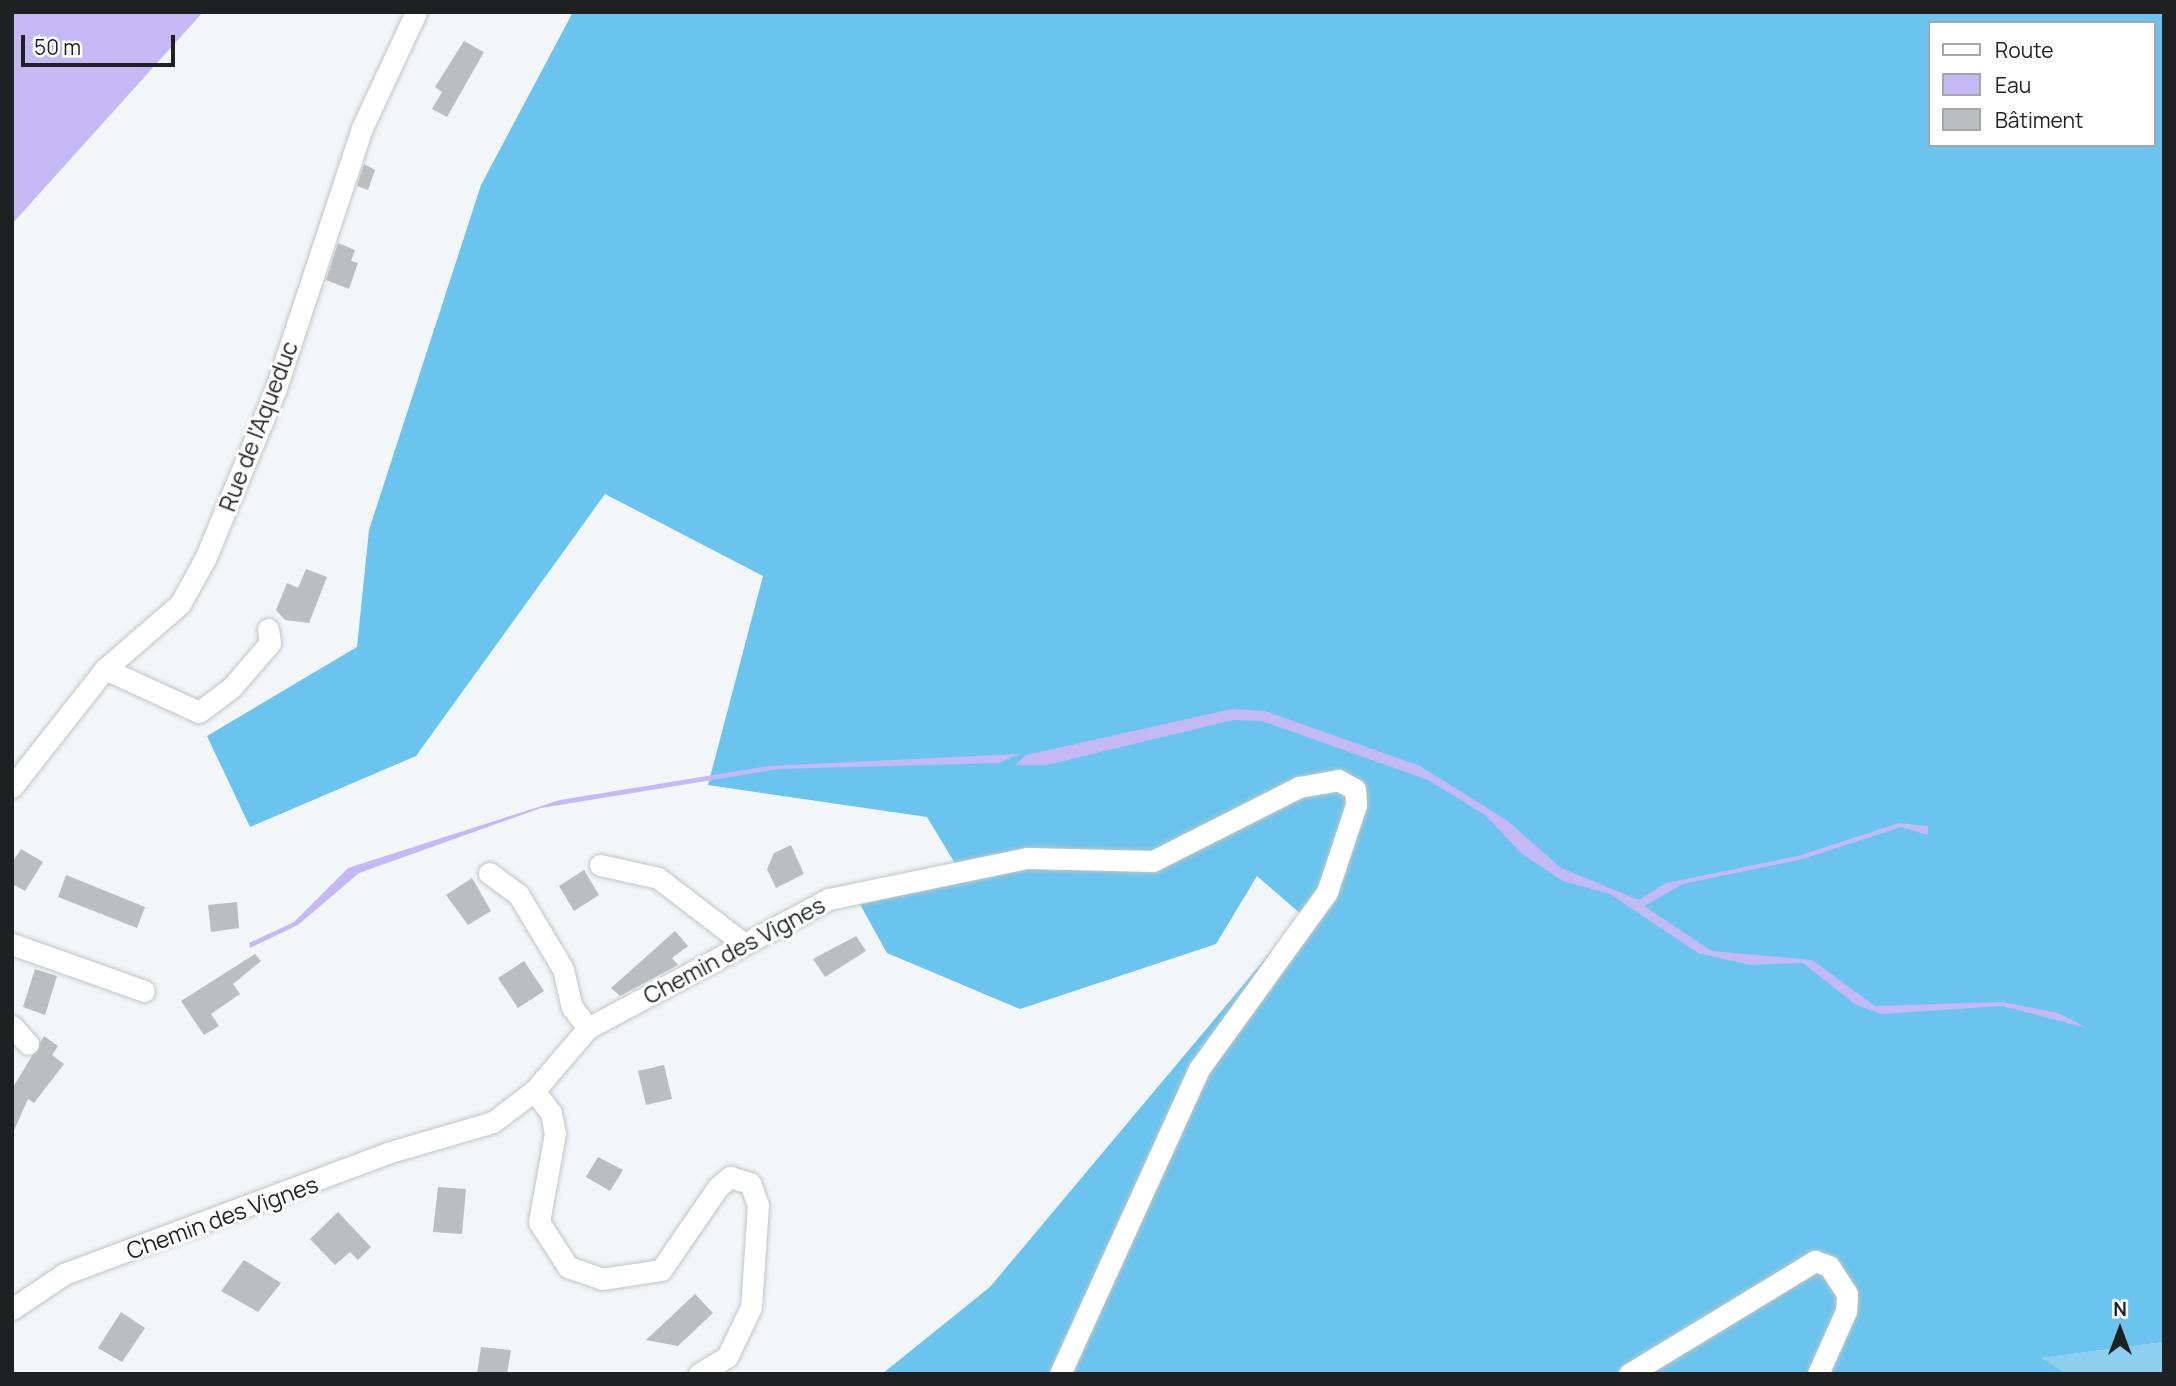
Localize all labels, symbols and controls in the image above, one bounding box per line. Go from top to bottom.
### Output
scale bar [24,21,178,65]
legend [1927,21,2155,147]
text: 50 m [34,33,81,61]
text: Route [1995,36,2053,64]
text: Eau [1995,71,2031,99]
text: Bâtiment [1995,106,2083,134]
street label: Rue de l'Aqueduc [213,337,303,515]
street label: Chemin des Vignes [639,890,829,1010]
street label: Chemin des Vignes [123,1170,321,1264]
north arrow [2085,1295,2155,1365]
text: N [2113,1296,2127,1322]

